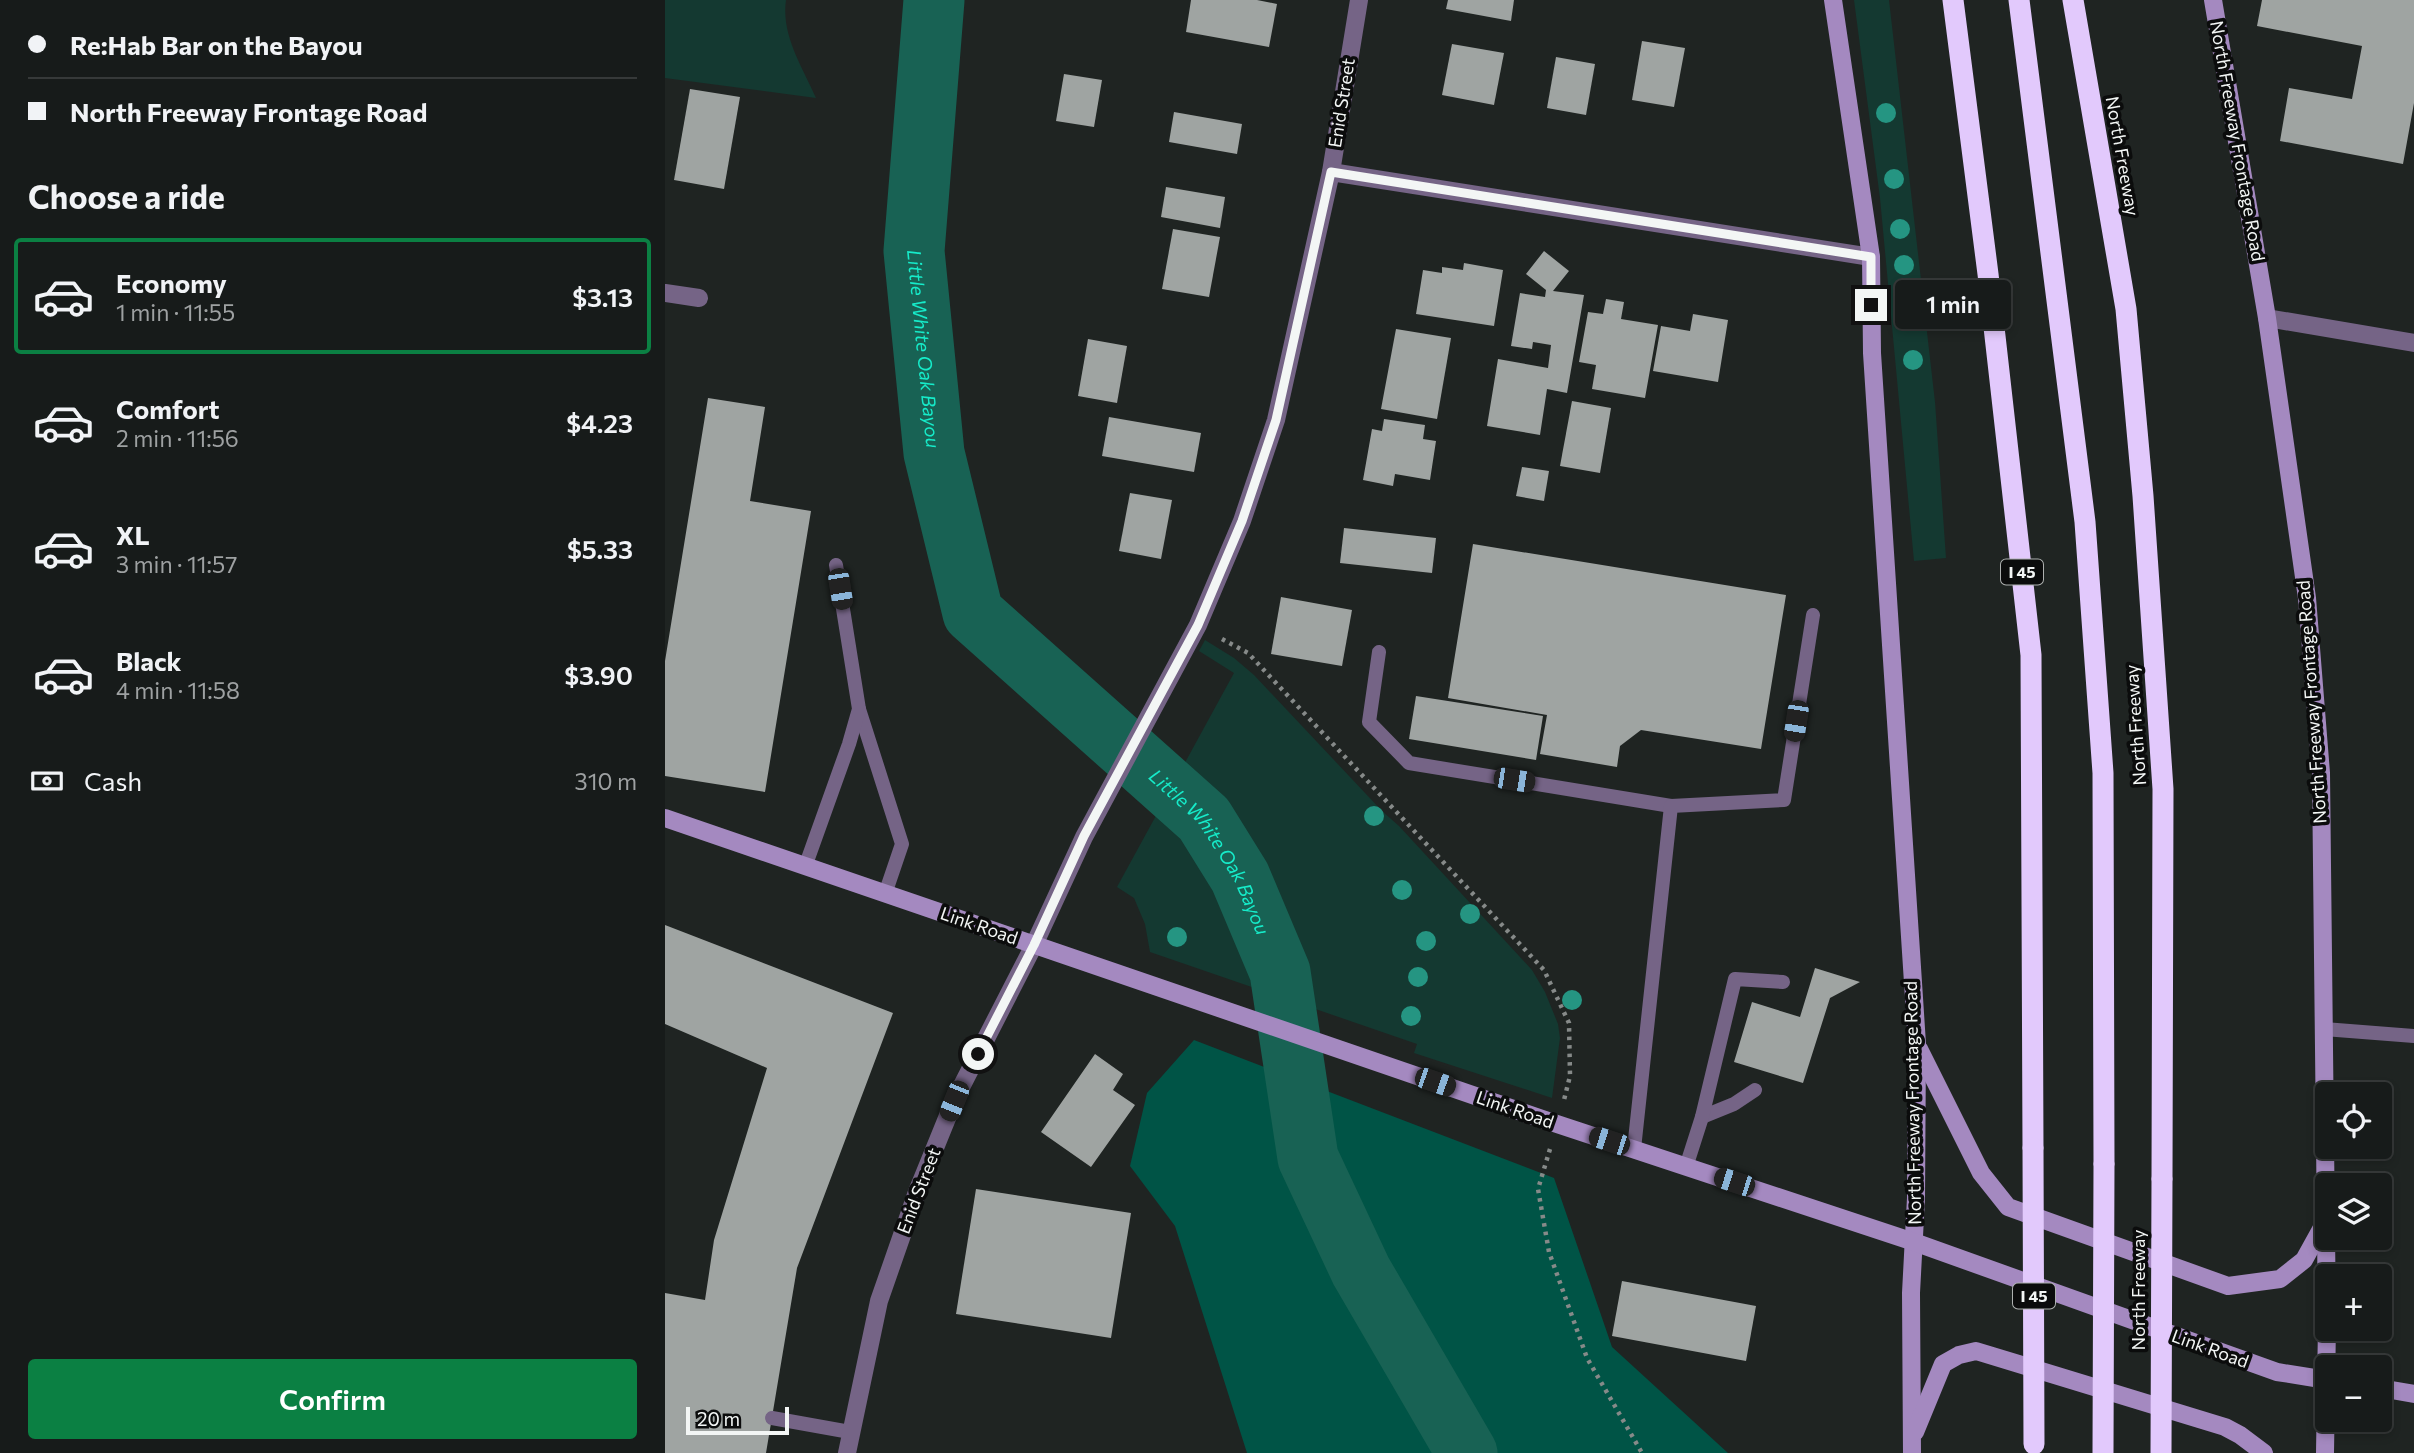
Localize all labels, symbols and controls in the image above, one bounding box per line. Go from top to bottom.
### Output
street label: North Freeway Frontage Road [2206,19,2270,263]
text: Re:Hab Bar on the Bayou [70,29,363,60]
street label: Enid Street [1323,57,1359,149]
street label: North Freeway [2102,94,2144,217]
text: North Freeway Frontage Road [70,96,427,127]
text: Choose a ride [28,176,225,216]
water label: Little White Oak Bayou [903,248,945,449]
icon: car [32,265,95,328]
text: Economy [116,267,227,298]
callout: 1 min [1895,280,2011,330]
text: $3.13 [572,281,633,312]
route end [1855,289,1887,321]
text: 1 min [1926,290,1980,318]
text: 1 min · 11:55 [116,298,235,326]
icon: car [32,391,95,454]
text: Comfort [116,393,219,424]
text: $4.23 [566,407,633,438]
text: 2 min · 11:56 [116,424,239,452]
icon: car [32,517,95,580]
text: XL [116,519,150,550]
text: $5.33 [567,533,633,564]
text: 3 min · 11:57 [116,550,237,578]
road number: I 45 [2001,559,2043,584]
car [827,567,854,611]
street label: North Freeway Frontage Road [2292,580,2330,825]
icon: car [32,643,95,706]
text: Black [116,645,182,676]
text: $3.90 [564,659,633,690]
street label: North Freeway [2120,664,2150,786]
text: 4 min · 11:58 [116,676,240,704]
car [1783,699,1810,743]
icon: cash [28,762,66,800]
water label: Little White Oak Bayou [1145,764,1275,938]
text: Cash [84,765,142,796]
car [1492,766,1537,794]
text: 310 m [575,767,637,795]
street label: Link Road [938,902,1021,949]
street label: North Freeway Frontage Road [1899,981,1925,1225]
route start [962,1038,994,1070]
car [1412,1065,1459,1099]
car [937,1078,972,1124]
map controls [2315,1082,2392,1432]
button: locate [2315,1082,2392,1159]
street label: Link Road [1474,1086,1557,1133]
car [1586,1125,1633,1157]
street label: Enid Street [892,1145,945,1237]
car [1711,1166,1758,1198]
button: layers [2315,1173,2392,1250]
street label: North Freeway [2127,1229,2149,1351]
button: + [2315,1264,2392,1341]
road number: I 45 [2013,1284,2055,1308]
street label: Link Road [2169,1324,2252,1372]
button: − [2315,1355,2392,1432]
button: Confirm [28,1359,637,1439]
scale bar [686,1404,789,1436]
text: 20 m [697,1407,740,1430]

